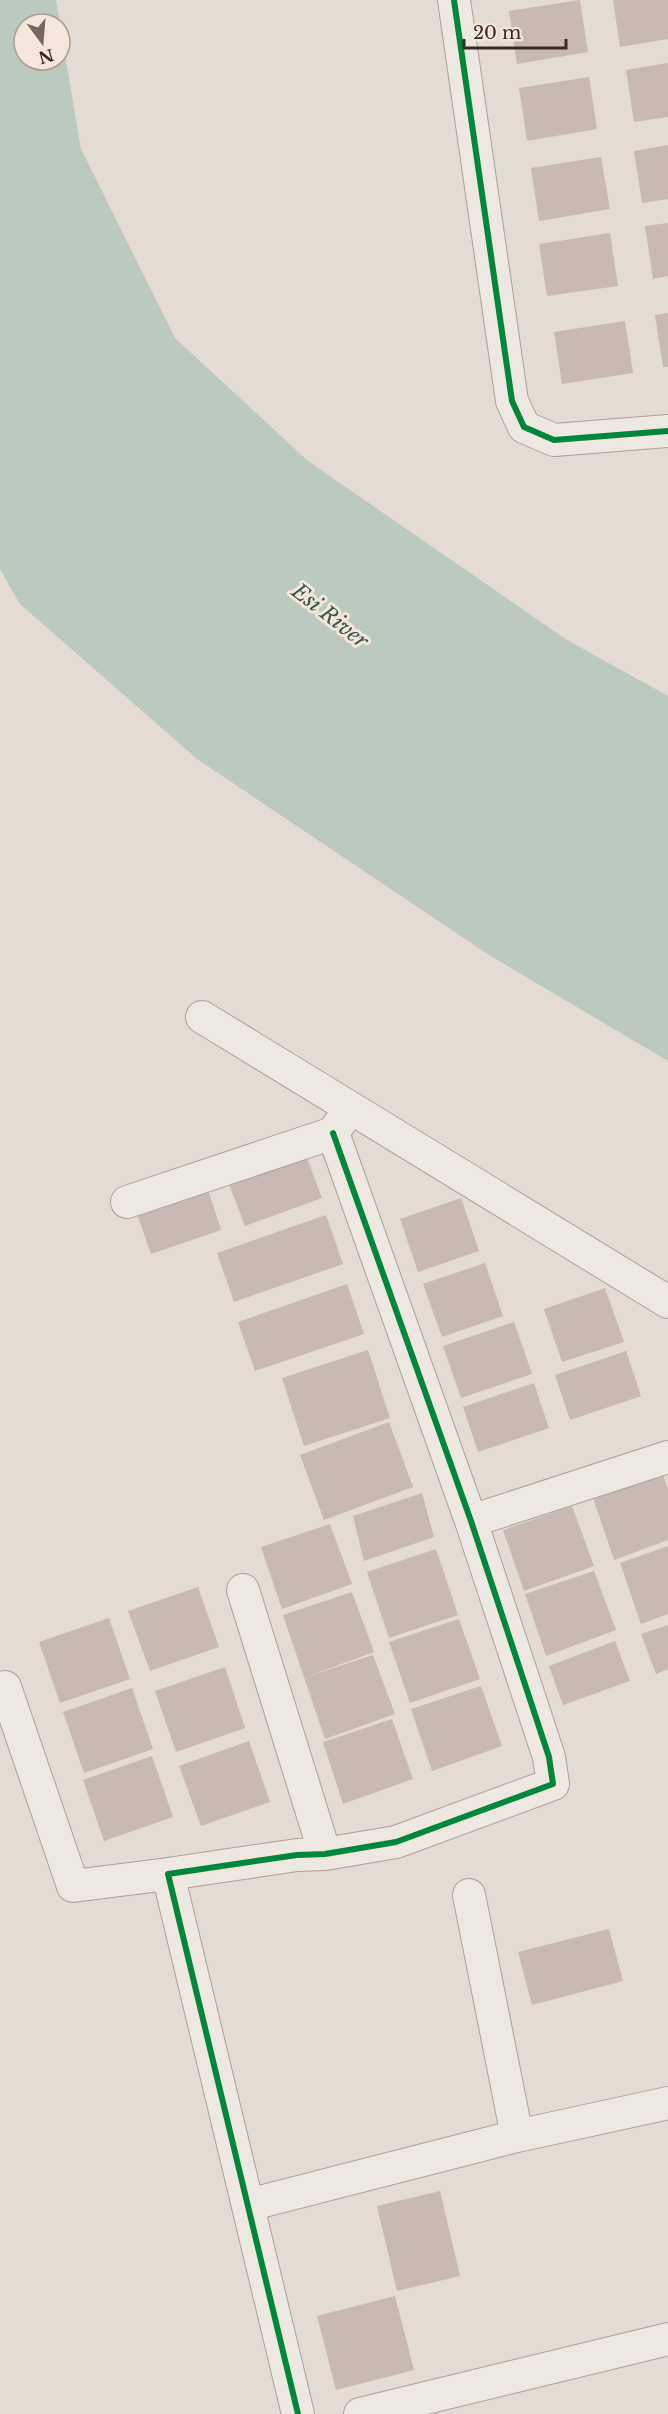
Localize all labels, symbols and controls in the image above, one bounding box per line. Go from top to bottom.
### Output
north arrow [12,12,72,72]
scale bar [464,12,566,50]
text: 20 m [473,22,521,44]
text: N [36,45,56,68]
water label: Esi River [286,577,375,655]

